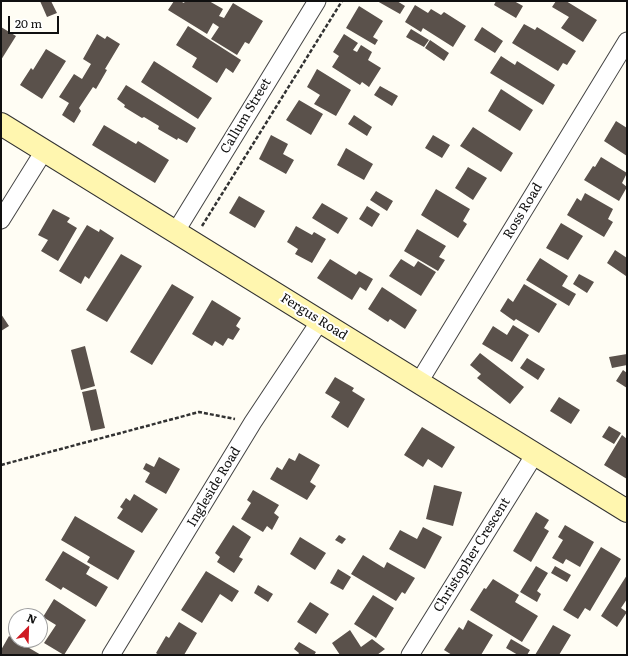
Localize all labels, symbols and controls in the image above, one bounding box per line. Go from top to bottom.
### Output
scale bar [10,8,61,34]
text: 20 m [15,14,42,32]
street label: Callum Street [217,75,275,157]
street label: Ross Road [500,180,546,242]
street label: Fergus Road [278,290,350,344]
street label: Ingleside Road [184,444,244,530]
street label: Christopher Crescent [430,495,514,615]
north arrow [8,608,48,648]
text: N [25,609,40,627]

